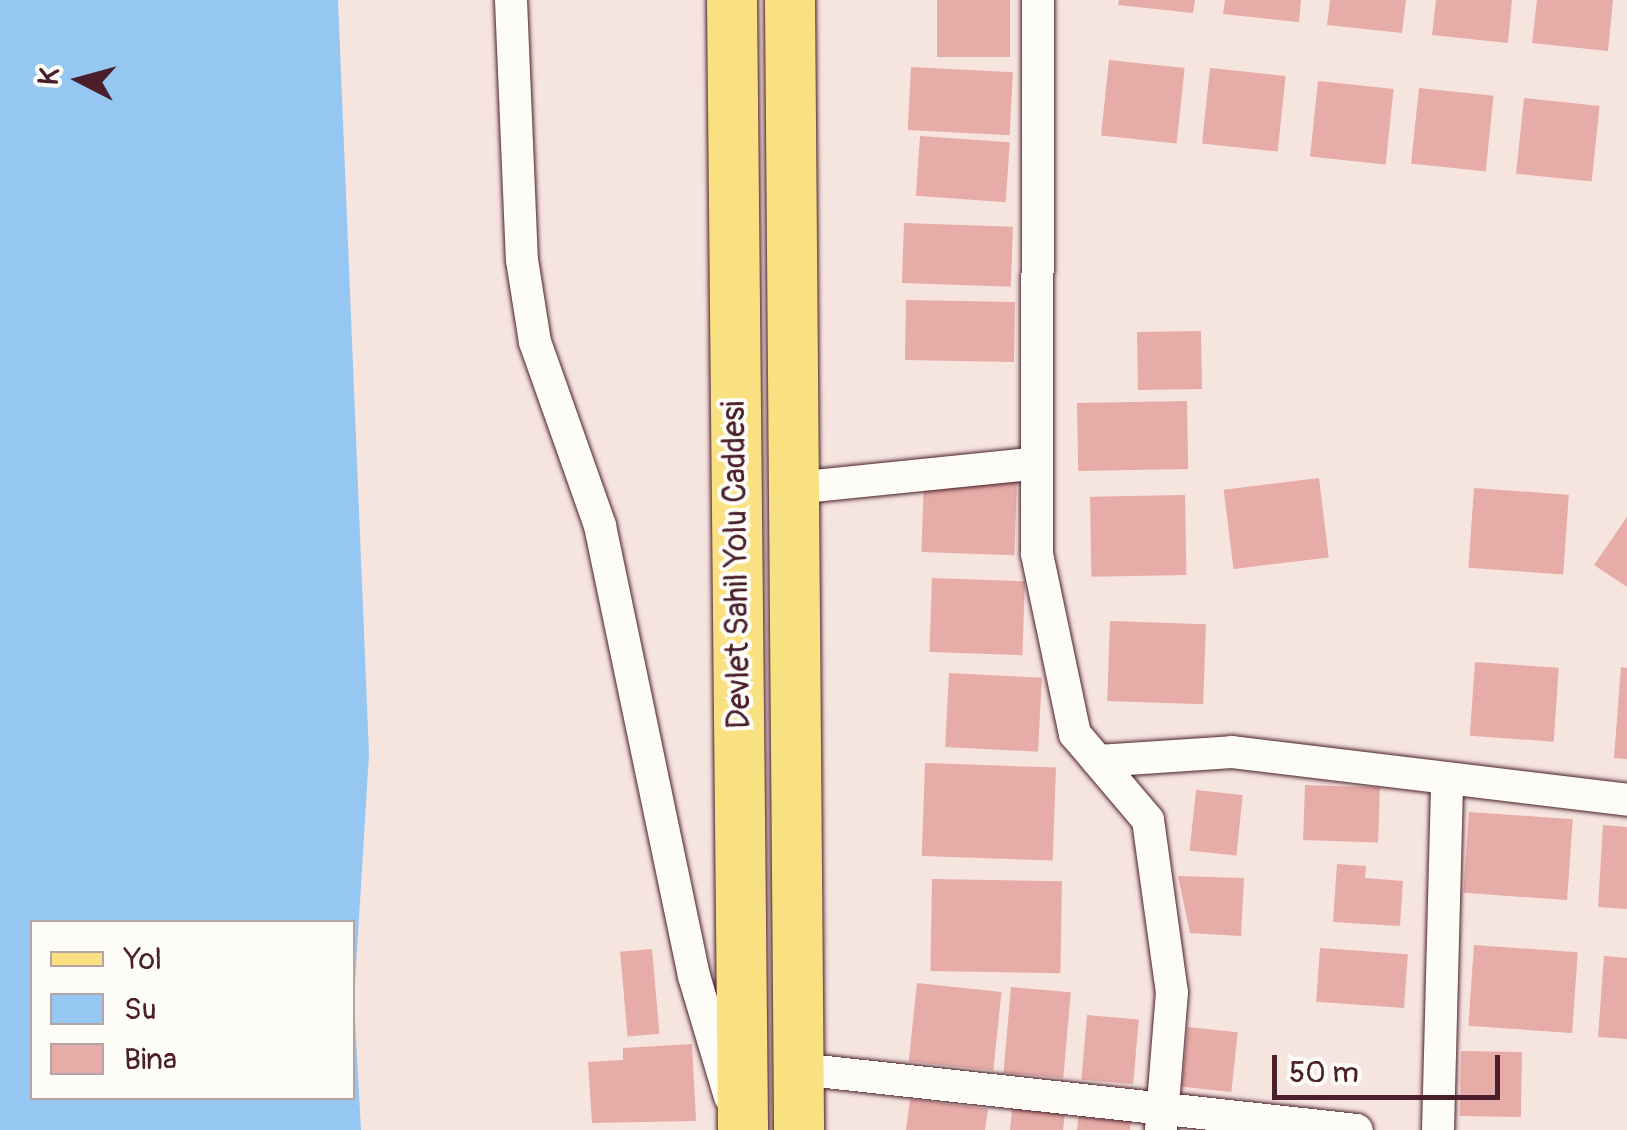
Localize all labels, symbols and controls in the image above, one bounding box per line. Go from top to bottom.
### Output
north arrow [30,30,130,130]
text: K [31,67,68,87]
street label: Devlet Sahil Yolu Caddesi [715,401,759,729]
legend [30,920,355,1100]
text: Yol [124,941,162,978]
text: Su [124,991,157,1028]
scale bar [1277,1035,1504,1097]
text: Bina [124,1041,177,1078]
text: 50 m [1289,1054,1359,1091]

